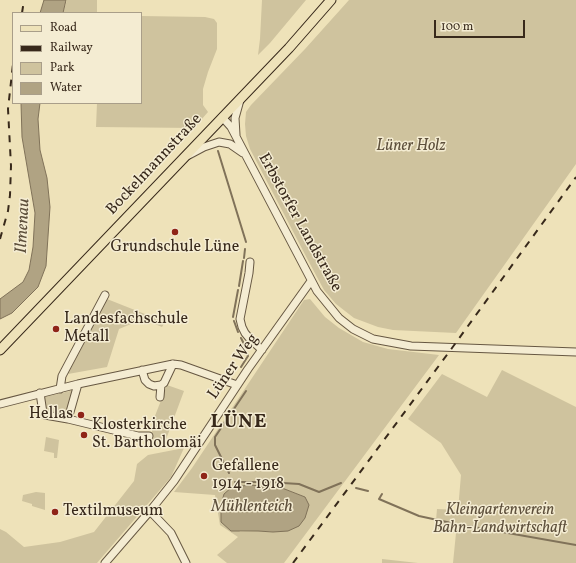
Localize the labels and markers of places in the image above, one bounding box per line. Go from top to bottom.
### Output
marker: Grundschule Lüne [170,227,180,237]
place label: Grundschule Lüne [111,238,239,258]
place label: Landesfachschule Metall [64,310,188,348]
marker: Landesfachschule Metall [51,324,61,334]
place label: Hellas [29,405,73,425]
marker: Hellas [76,410,86,420]
place label: Klosterkirche St. Bartholomäi [92,416,202,454]
marker: Klosterkirche St. Bartholomäi [79,430,89,440]
place label: Gefallene 1914 - 1918 [212,457,284,495]
marker: Gefallene 1914 - 1918 [199,471,209,481]
place label: Textilmuseum [63,502,163,522]
marker: Textilmuseum [50,507,60,517]

